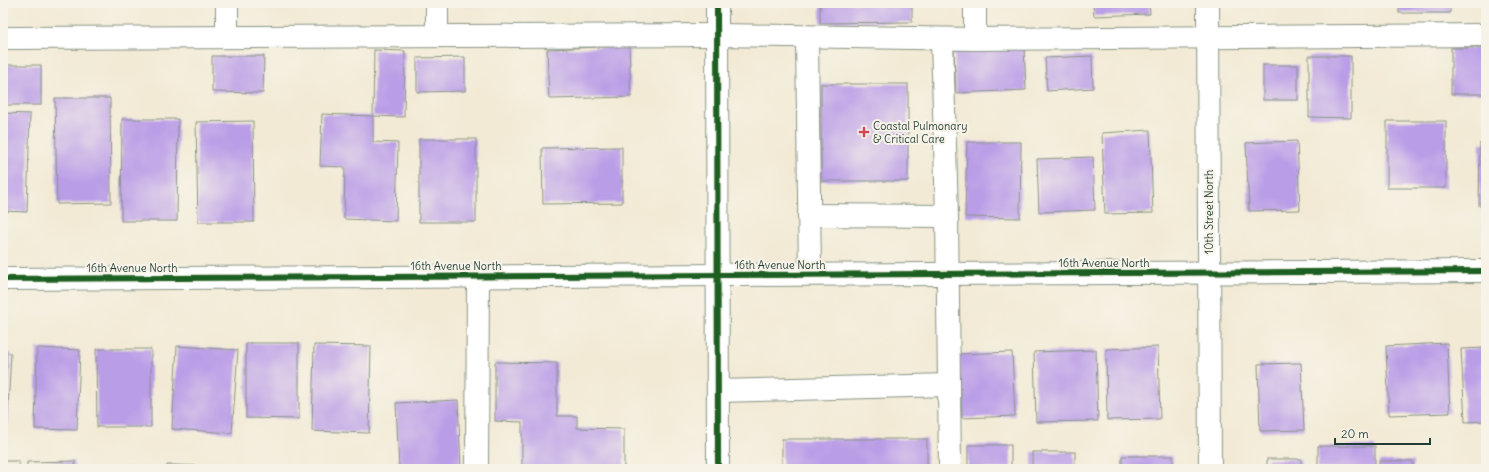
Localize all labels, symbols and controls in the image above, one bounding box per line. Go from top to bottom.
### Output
place label: Coastal Pulmonary & Critical Care [873,119,967,146]
marker: Coastal Pulmonary & Critical Care [858,126,870,138]
street label: 10th Street North [1202,170,1216,254]
street label: 16th Avenue North [1058,256,1150,270]
street label: 16th Avenue North [734,258,826,272]
street label: 16th Avenue North [410,259,502,273]
street label: 16th Avenue North [86,261,178,275]
scale bar [1335,420,1430,446]
text: 20 m [1341,426,1369,441]

